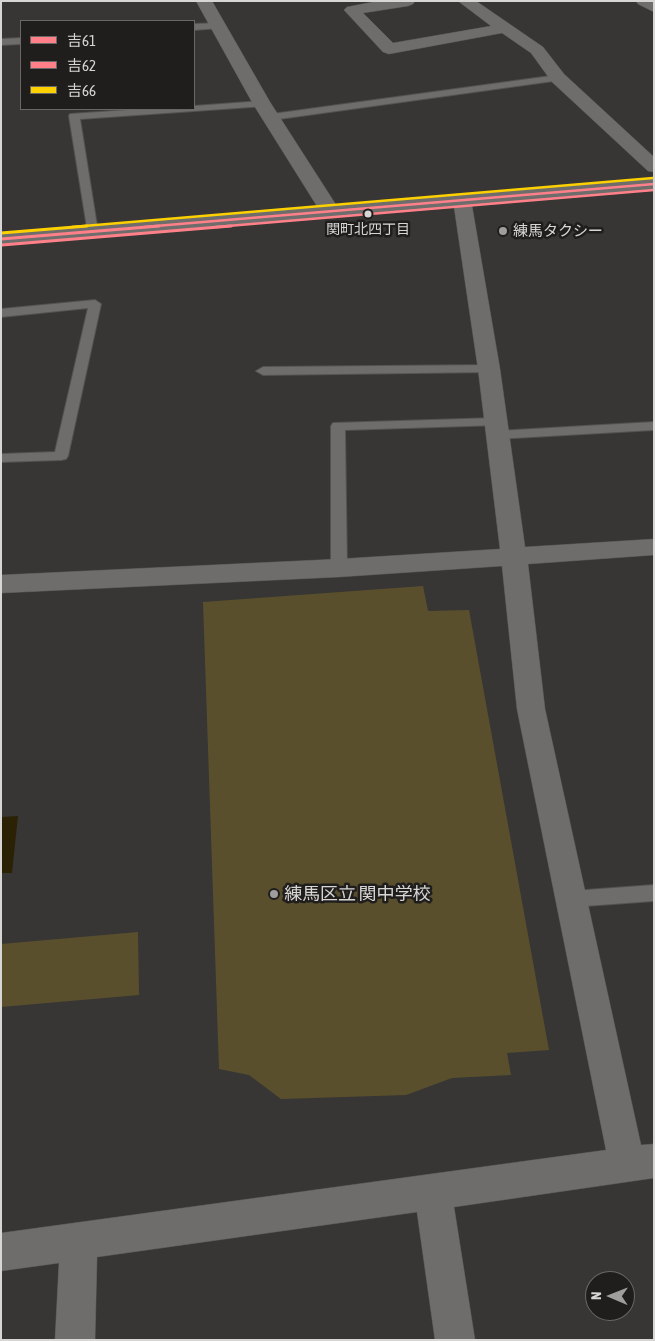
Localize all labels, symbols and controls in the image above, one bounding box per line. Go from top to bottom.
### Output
legend [20,20,195,110]
text: 吉61 [67,32,96,49]
text: 吉62 [67,57,96,74]
text: 吉66 [67,82,96,99]
marker: 関町北四丁目 [363,209,373,219]
place label: 関町北四丁目 [326,222,410,238]
place label: 練馬タクシー [513,222,603,240]
marker: 練馬タクシー [497,225,509,237]
place label: 練馬区立 関中学校 [284,883,430,905]
marker: 練馬区立 関中学校 [268,888,280,900]
north arrow [585,1271,635,1321]
text: N [588,1291,604,1300]

